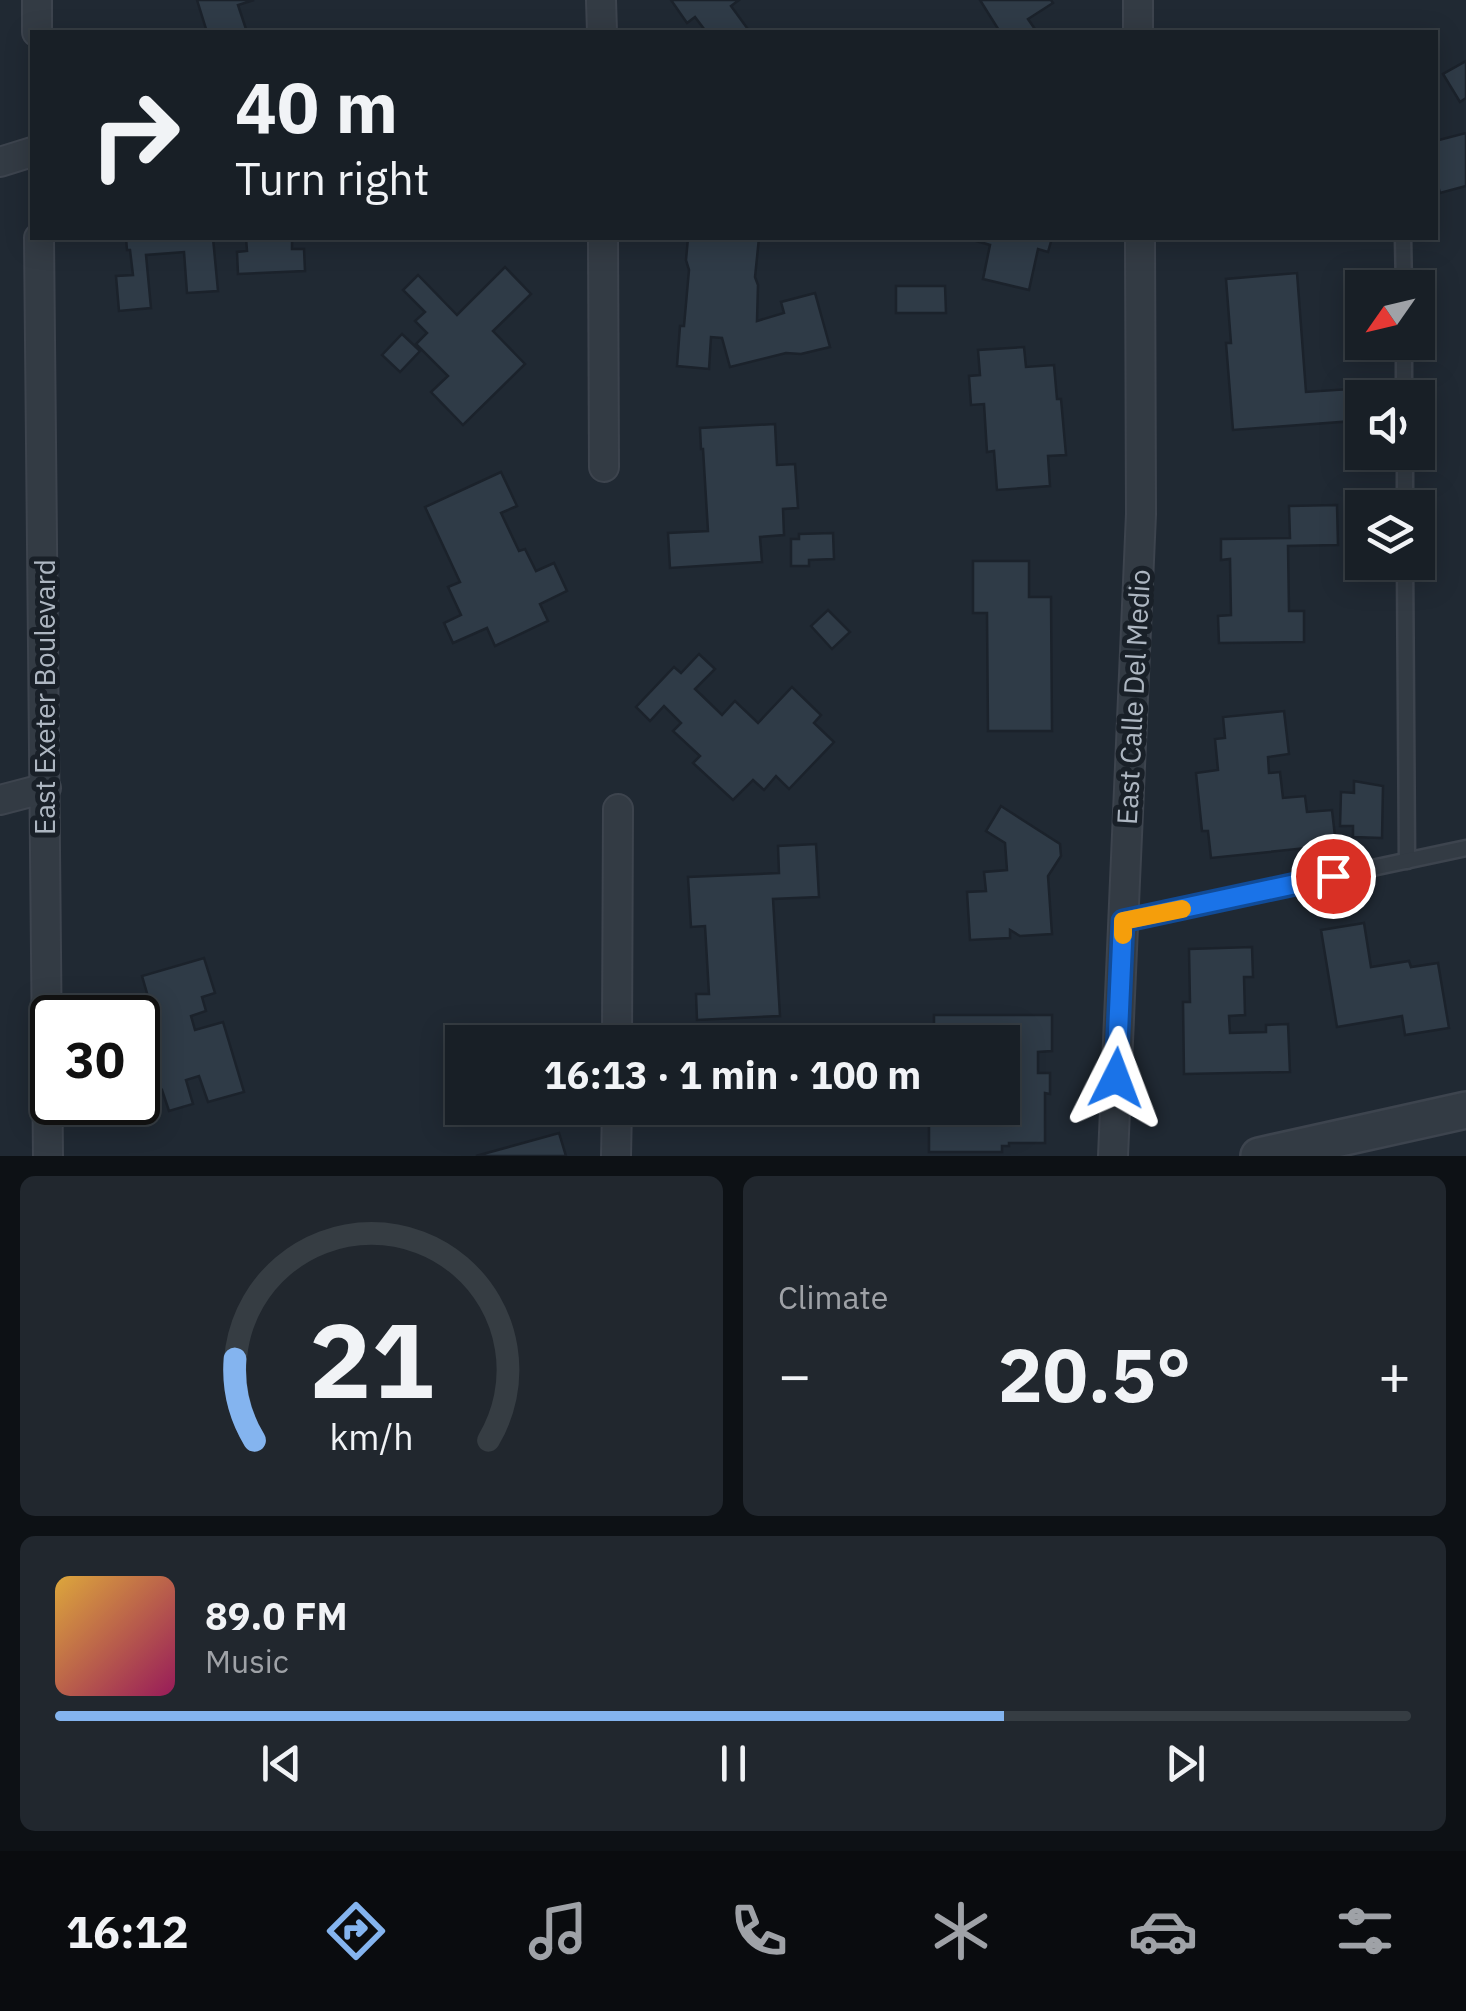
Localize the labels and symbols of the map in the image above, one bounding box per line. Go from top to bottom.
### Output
north arrow [1345,270,1435,360]
street label: East Exeter Boulevard [26,559,63,835]
street label: East Calle Del Medio [1108,568,1158,826]
pin [1291,834,1376,919]
speed limit sign: 30 [30,995,160,1125]
position arrow [1064,1026,1168,1130]

